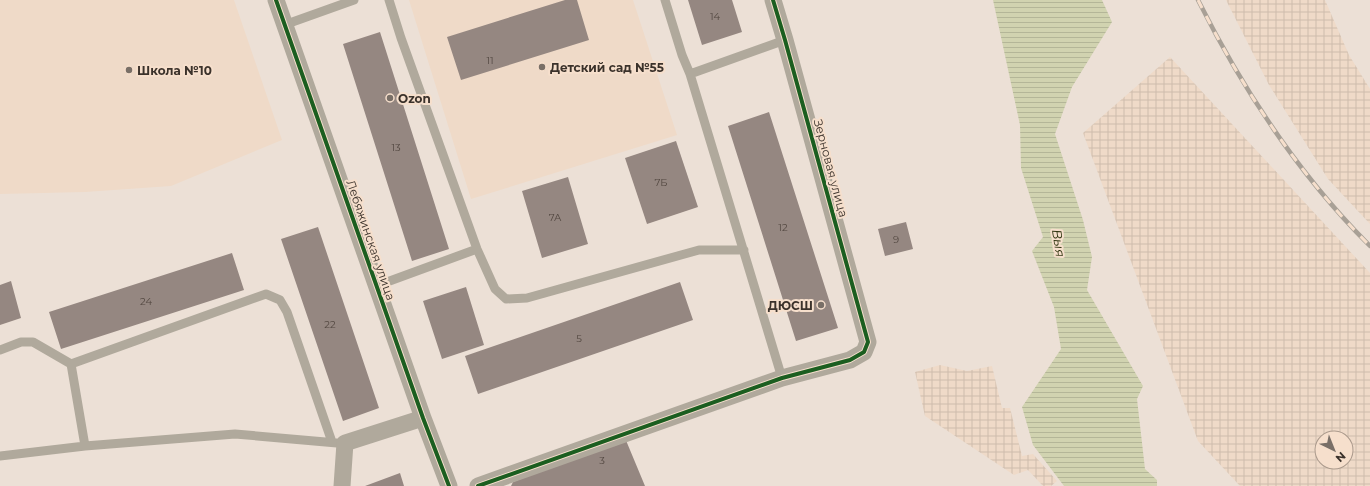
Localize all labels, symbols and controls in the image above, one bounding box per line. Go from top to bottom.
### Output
house number: 14 [710,10,720,23]
house number: 11 [486,54,494,67]
place label: Детский сад №55 [550,60,664,75]
marker: Детский сад №55 [537,62,547,72]
place label: Школа №10 [137,63,212,78]
marker: Школа №10 [124,65,134,75]
place label: Ozon [398,91,431,106]
marker: Ozon [385,93,395,103]
street label: Зерновая улица [811,117,851,219]
house number: 13 [391,141,401,154]
house number: 7Б [654,176,668,189]
street label: Лебяжинская улица [343,178,399,302]
house number: 7А [549,211,562,224]
house number: 12 [778,221,788,234]
water label: Выя [1049,228,1069,258]
house number: 9 [893,233,899,246]
house number: 24 [140,295,152,308]
place label: ДЮСШ [768,298,813,313]
marker: ДЮСШ [816,300,826,310]
house number: 22 [324,318,336,331]
house number: 5 [576,332,582,345]
north arrow [1314,430,1354,470]
text: N [1333,449,1349,465]
house number: 3 [599,454,605,467]

